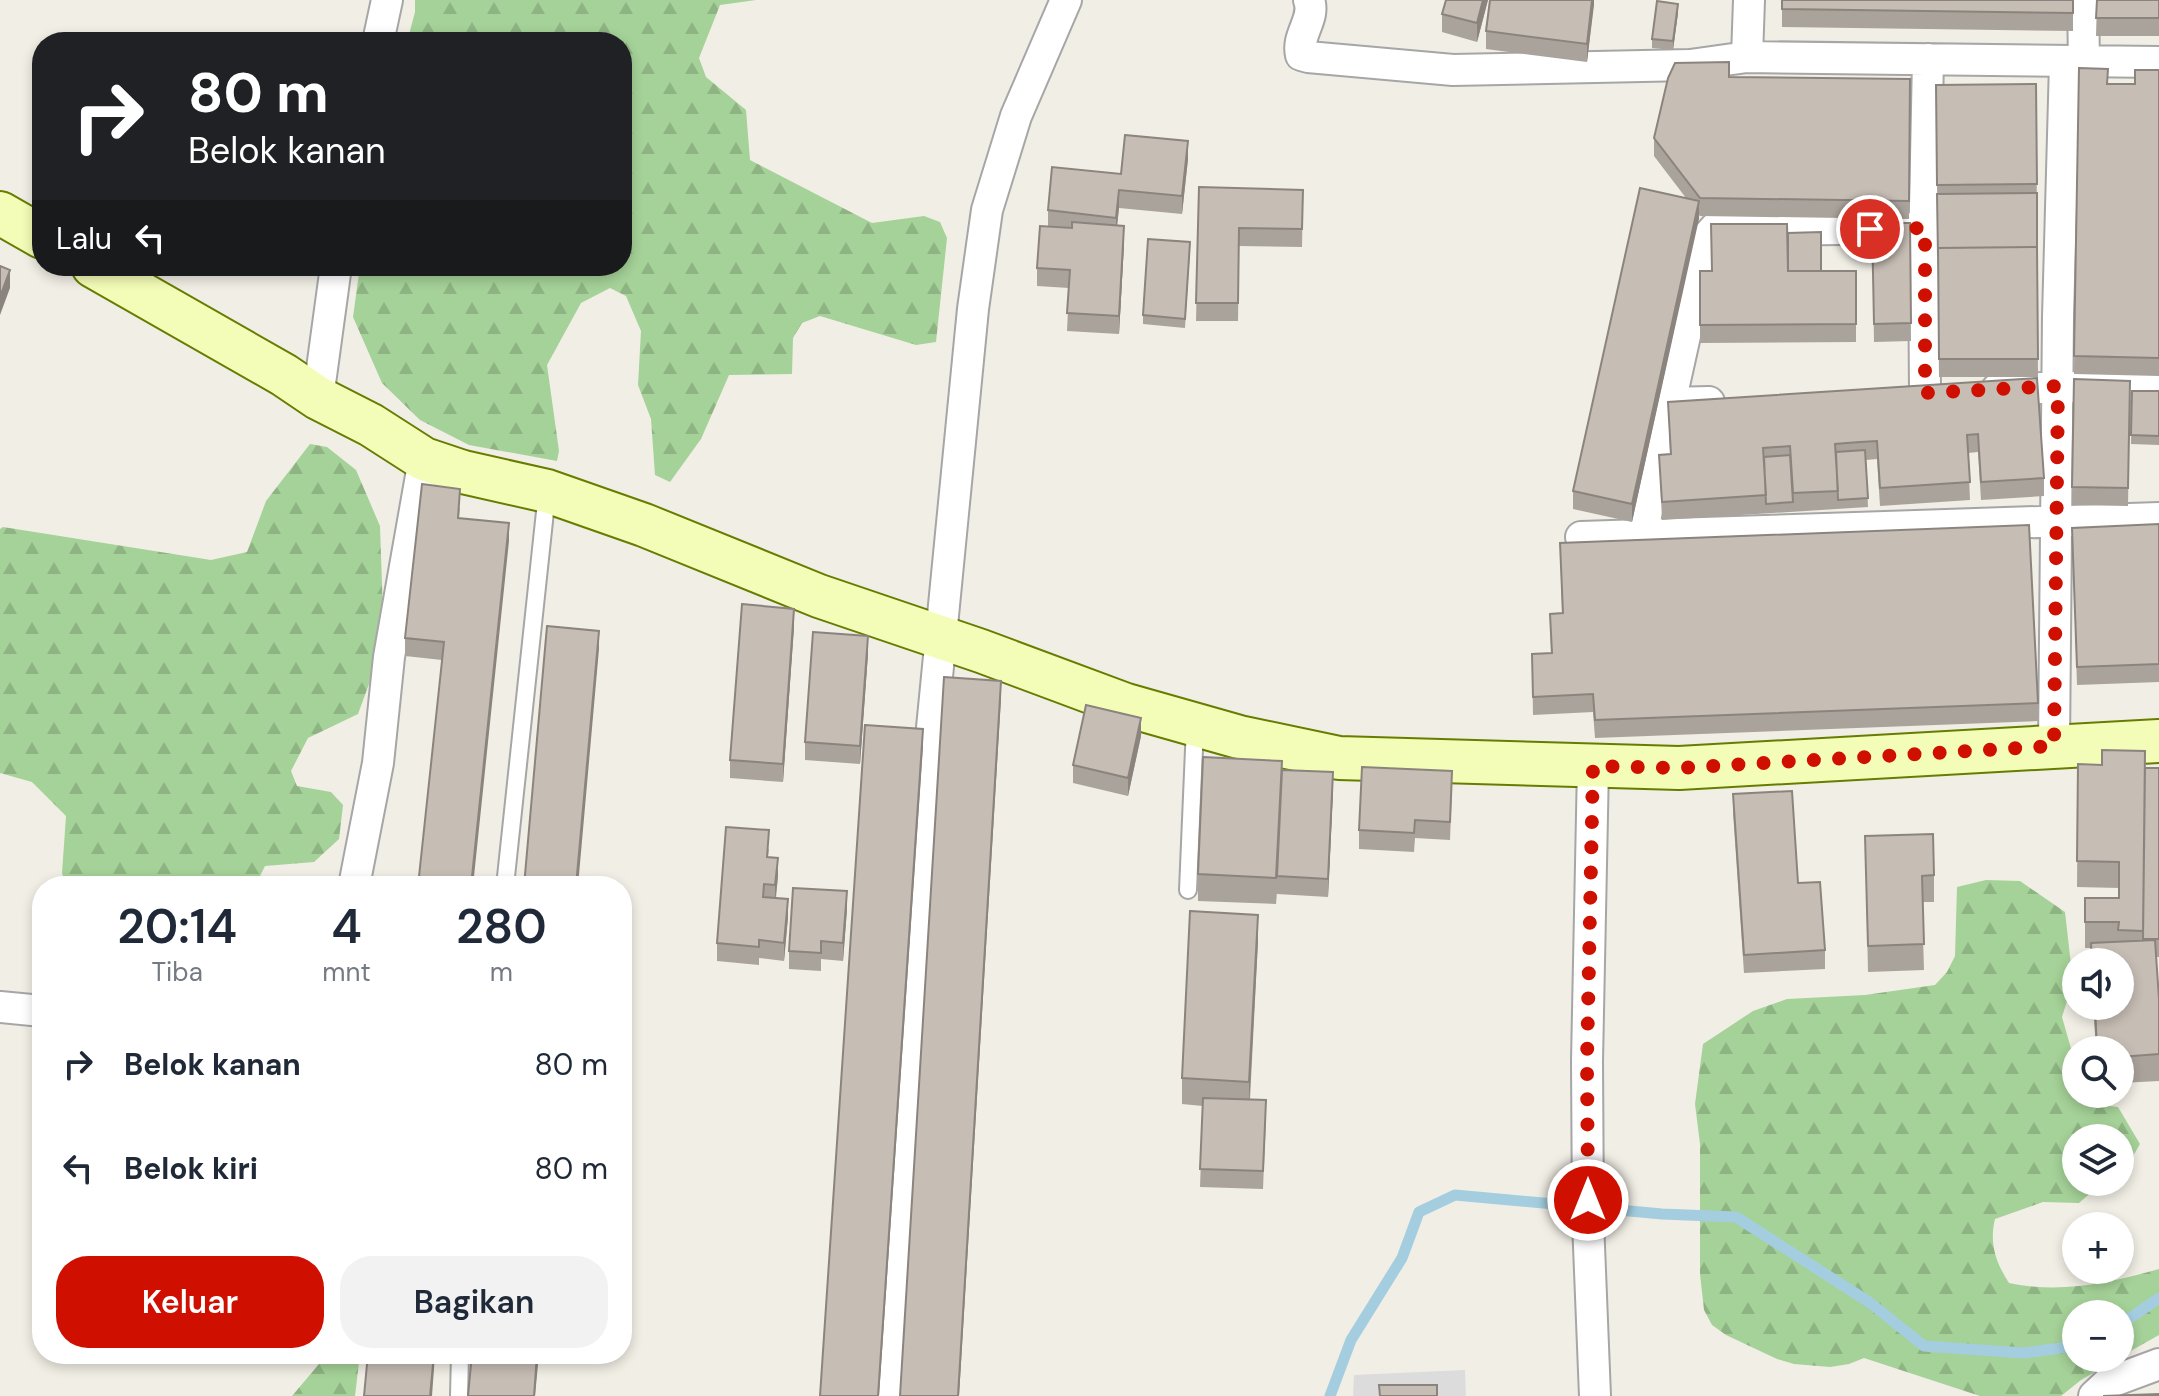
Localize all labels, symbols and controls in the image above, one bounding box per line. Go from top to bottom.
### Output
text: 80 m [188,56,329,129]
icon: right [56,64,160,168]
text: Belok kanan [188,127,386,174]
pin [1836,195,1904,263]
icon: arrive [1848,207,1892,251]
icon: left [128,216,172,260]
text: Lalu [56,219,112,258]
text: 20:14 [117,895,237,958]
text: 4 [331,895,362,958]
text: 280 [456,895,547,958]
map controls [2062,948,2134,1372]
button: sound [2062,948,2134,1020]
text: Tiba [152,955,203,989]
text: mnt [322,955,371,989]
text: m [490,955,513,989]
button: search [2062,1036,2134,1108]
icon: right [56,1042,100,1086]
text: Belok kanan [124,1045,301,1084]
text: 80 m [535,1045,608,1084]
button: layers [2062,1124,2134,1196]
icon: left [56,1146,100,1190]
text: Belok kiri [124,1149,258,1188]
text: 80 m [535,1149,608,1188]
position arrow [1546,1158,1630,1242]
button: + [2062,1212,2134,1284]
button: Keluar [56,1256,324,1348]
button: Bagikan [340,1256,608,1348]
button: − [2062,1300,2134,1372]

